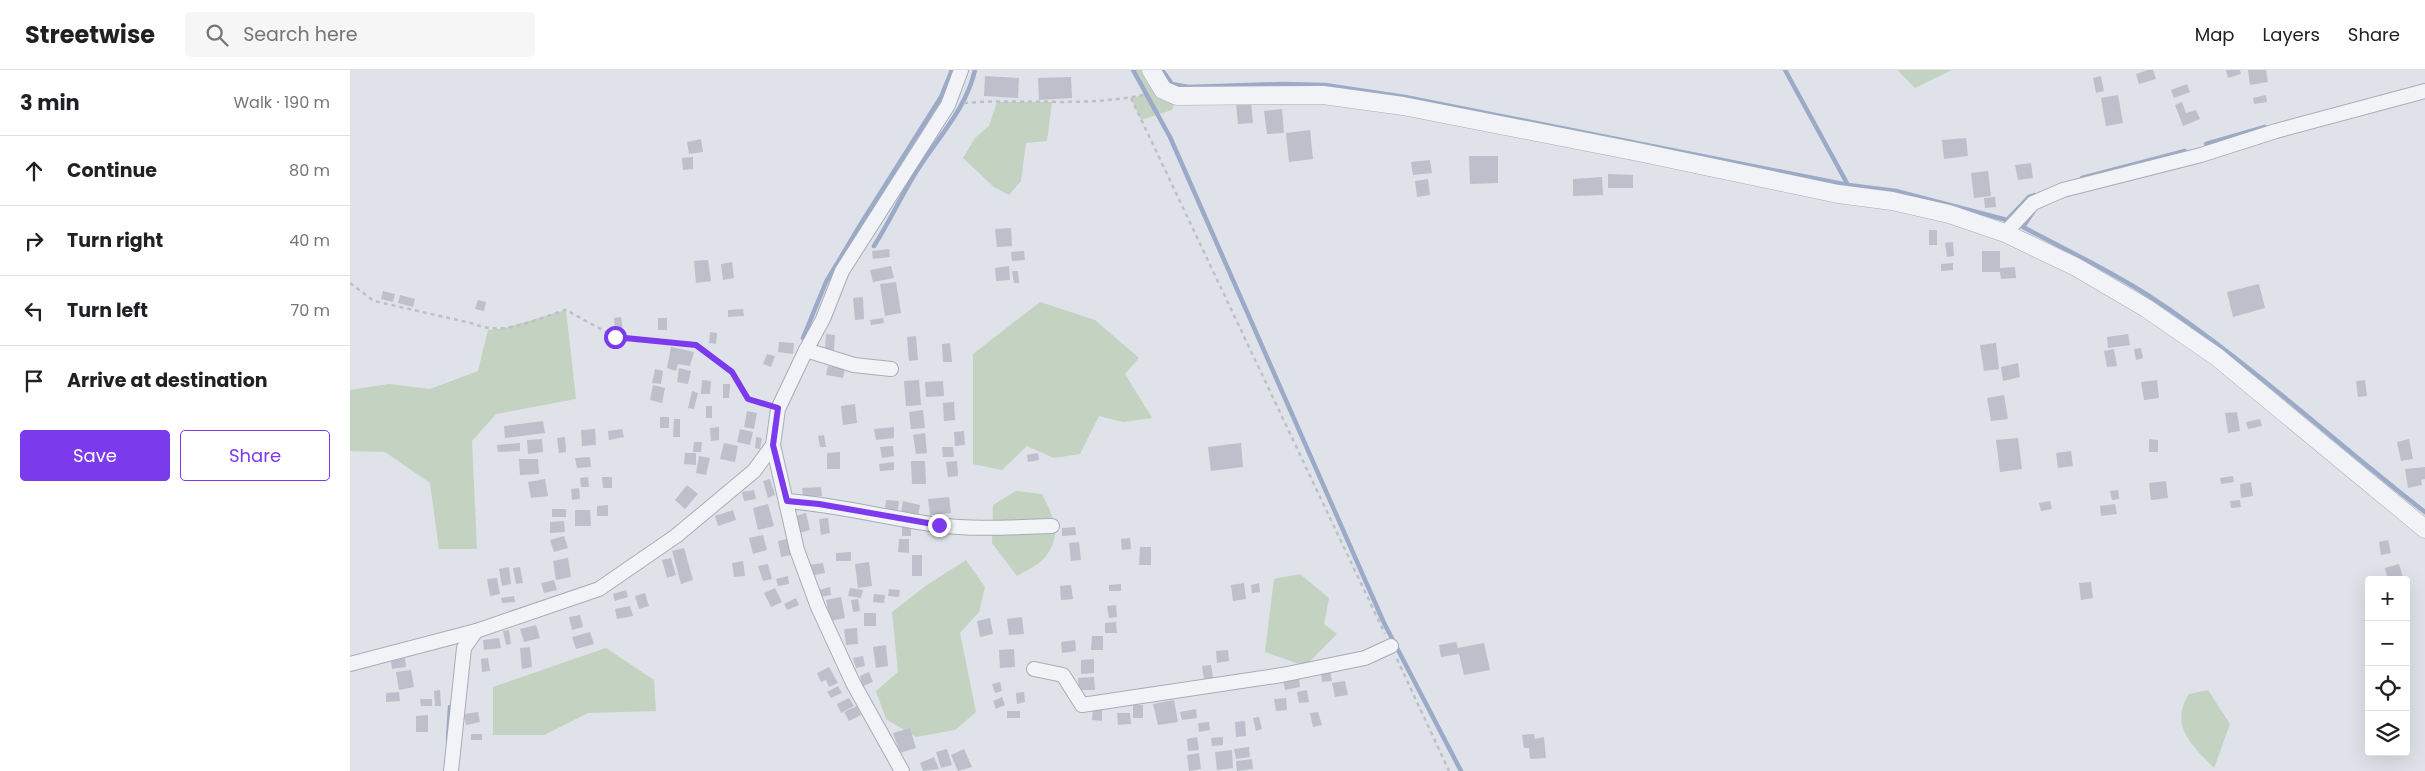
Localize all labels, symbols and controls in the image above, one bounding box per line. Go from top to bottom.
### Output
search box [185,12,535,57]
text: Streetwise [25,18,155,51]
icon: search [203,21,231,49]
text: Search here [243,21,358,48]
text: Map [2195,22,2235,47]
text: Layers [2263,22,2320,47]
text: Share [2348,22,2400,47]
text: 3 min [20,88,80,117]
text: Walk · 190 m [233,91,330,114]
icon: ahead [20,157,48,185]
text: Continue [67,157,157,184]
text: 80 m [289,159,330,182]
icon: right [20,227,48,255]
text: Turn right [67,227,163,254]
text: 40 m [289,229,330,252]
icon: left [20,297,48,325]
text: Turn left [67,297,148,324]
text: 70 m [290,299,330,322]
route start [604,326,627,349]
icon: arrive [20,367,48,395]
text: Arrive at destination [67,367,268,394]
button: Save [20,430,170,481]
button: Share [180,430,330,481]
route end [928,514,951,537]
map controls [2365,576,2410,756]
button: + [2365,576,2410,621]
button: − [2365,621,2410,666]
button: locate [2365,666,2410,711]
button: layers [2365,711,2410,756]

